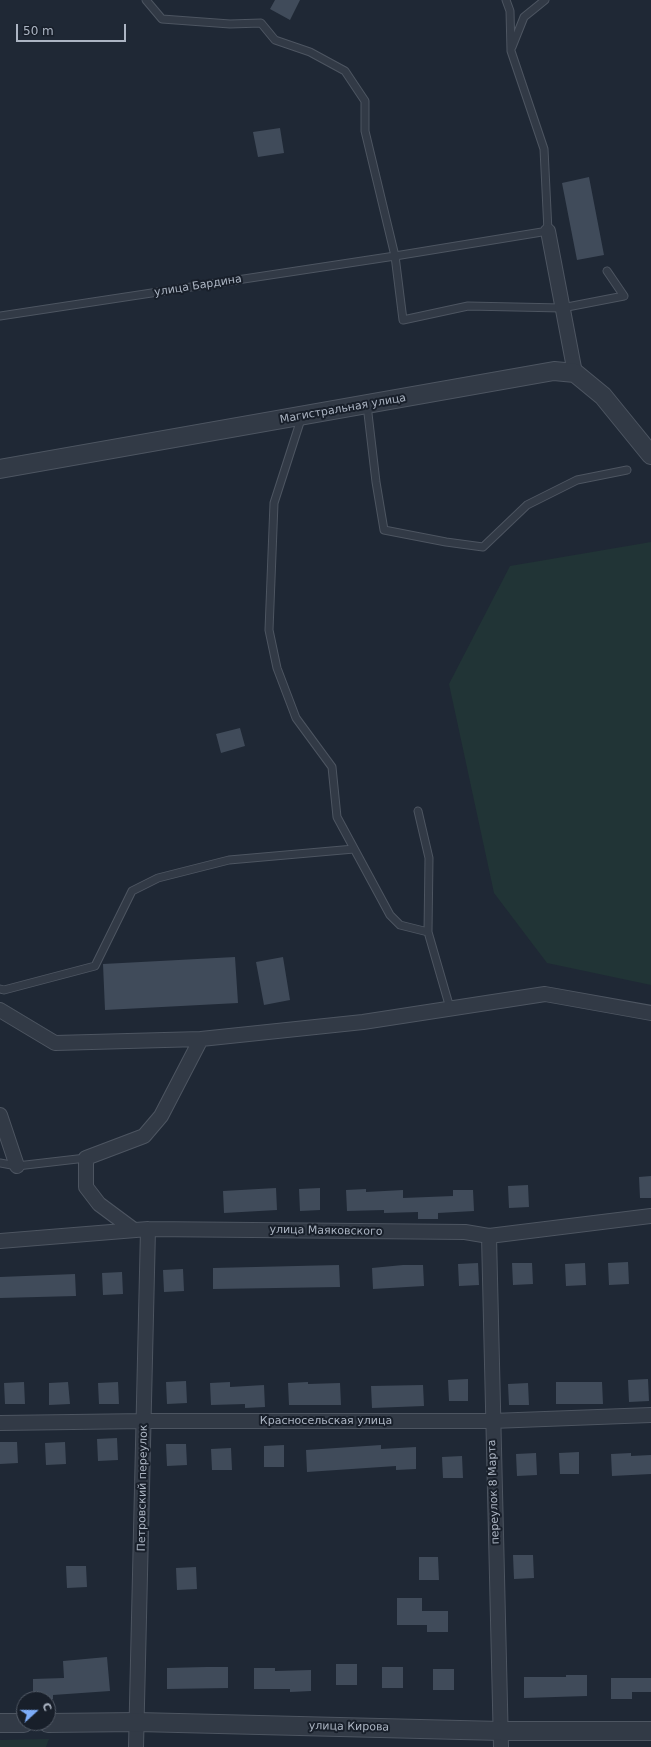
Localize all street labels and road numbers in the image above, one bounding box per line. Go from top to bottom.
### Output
street label: улица Бардина [153,273,243,299]
street label: Магистральная улица [279,391,407,427]
street label: улица Маяковского [269,1223,383,1239]
street label: Красносельская улица [260,1414,392,1428]
street label: Петровский переулок [135,1425,151,1551]
street label: переулок 8 Марта [486,1439,502,1545]
street label: улица Кирова [309,1720,389,1734]

